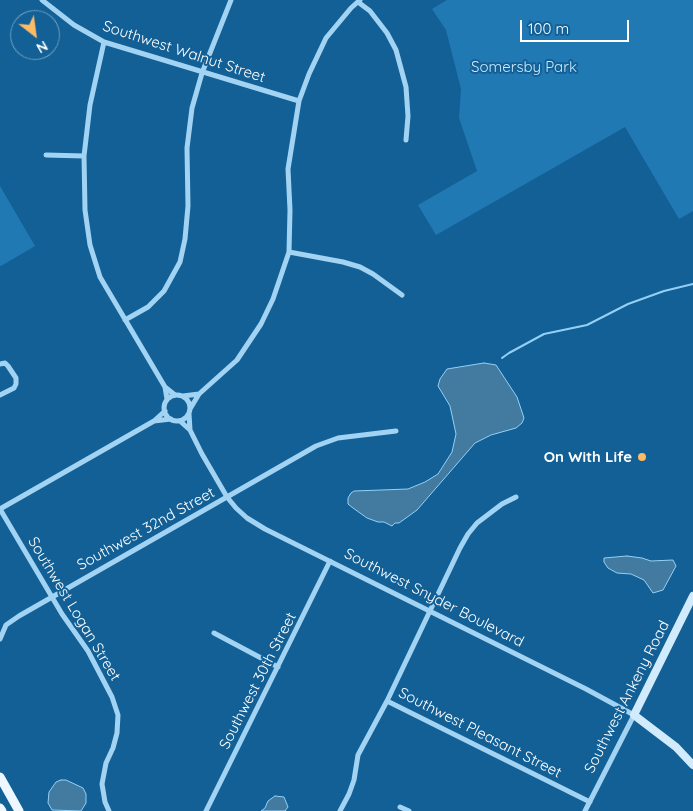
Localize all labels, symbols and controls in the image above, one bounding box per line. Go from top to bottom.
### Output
north arrow [10,10,60,60]
scale bar [523,10,632,42]
street label: Southwest Walnut Street [100,17,268,87]
text: 100 m [528,19,569,38]
text: N [33,37,51,57]
park label: Somersby Park [471,58,577,76]
place label: On With Life [544,448,632,466]
marker: On With Life [636,451,648,463]
street label: Southwest 32nd Street [74,484,218,574]
street label: Southwest Logan Street [24,534,124,684]
street label: Southwest Snyder Boulevard [341,545,527,651]
street label: Southwest 30th Street [216,610,300,752]
street label: Southwest Ankeny Road [581,618,673,776]
street label: Southwest Pleasant Street [395,684,565,782]

